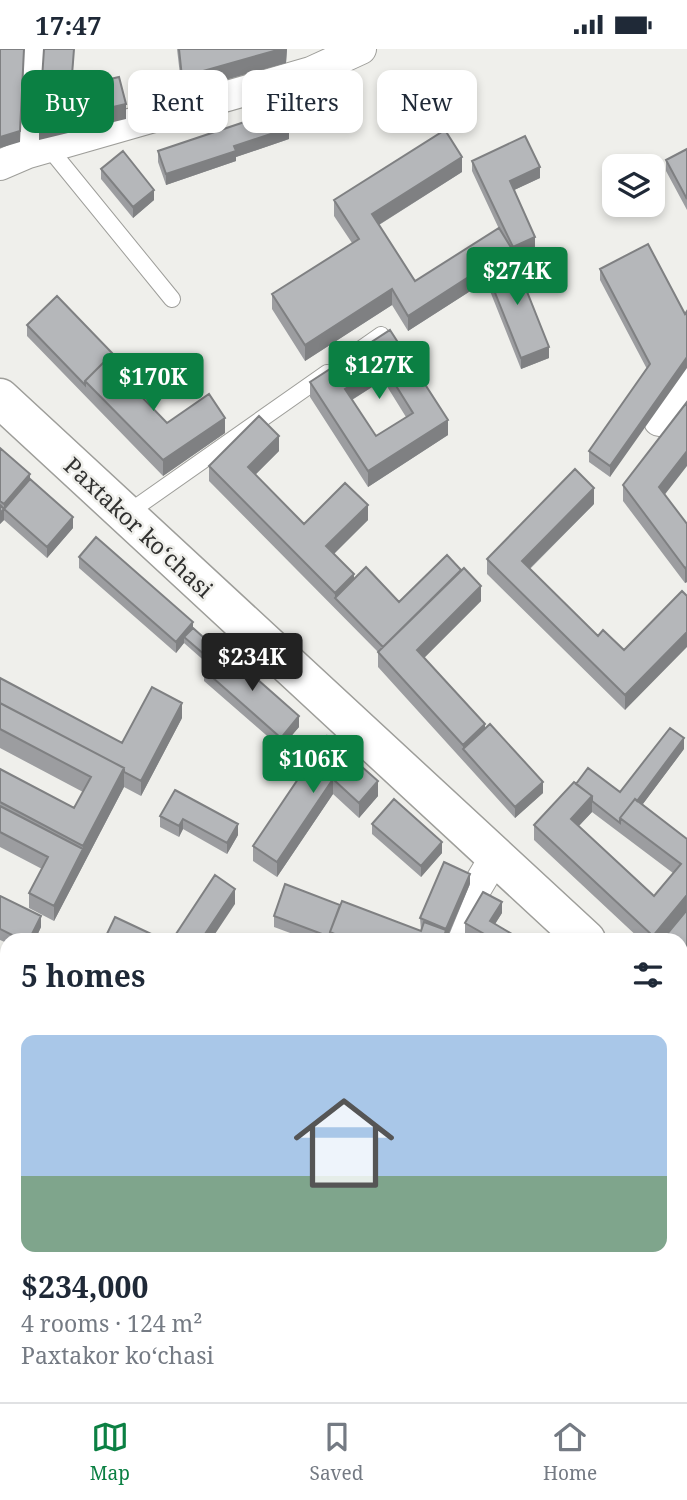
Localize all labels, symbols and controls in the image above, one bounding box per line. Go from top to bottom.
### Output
text: 17:47 [35,7,102,43]
chip: Buy [21,70,114,133]
chip: Rent [128,70,228,133]
chip: Filters [242,70,363,133]
chip: New [377,70,477,133]
map controls [602,154,665,217]
button: layers [602,154,665,217]
pin: $274K [468,247,566,307]
text: $274K [483,254,551,286]
pin: $127K [330,341,428,401]
text: $127K [345,348,413,380]
pin: $170K [104,353,202,413]
text: $170K [119,360,187,392]
street label: Paxtakor koʻchasi [58,450,221,605]
pin: $234K [203,633,301,693]
text: $234K [218,640,286,672]
pin: $106K [264,735,362,795]
text: $106K [279,742,347,774]
text: 5 homes [21,955,145,996]
icon: filters [629,956,667,994]
icon: home [281,1080,407,1206]
text: $234,000 [21,1266,148,1307]
text: 4 rooms · 124 m² [21,1307,203,1339]
text: Paxtakor koʻchasi [21,1339,214,1371]
tab: Map [90,1418,130,1486]
tab: Saved [310,1418,363,1486]
tab: Home [543,1418,597,1486]

